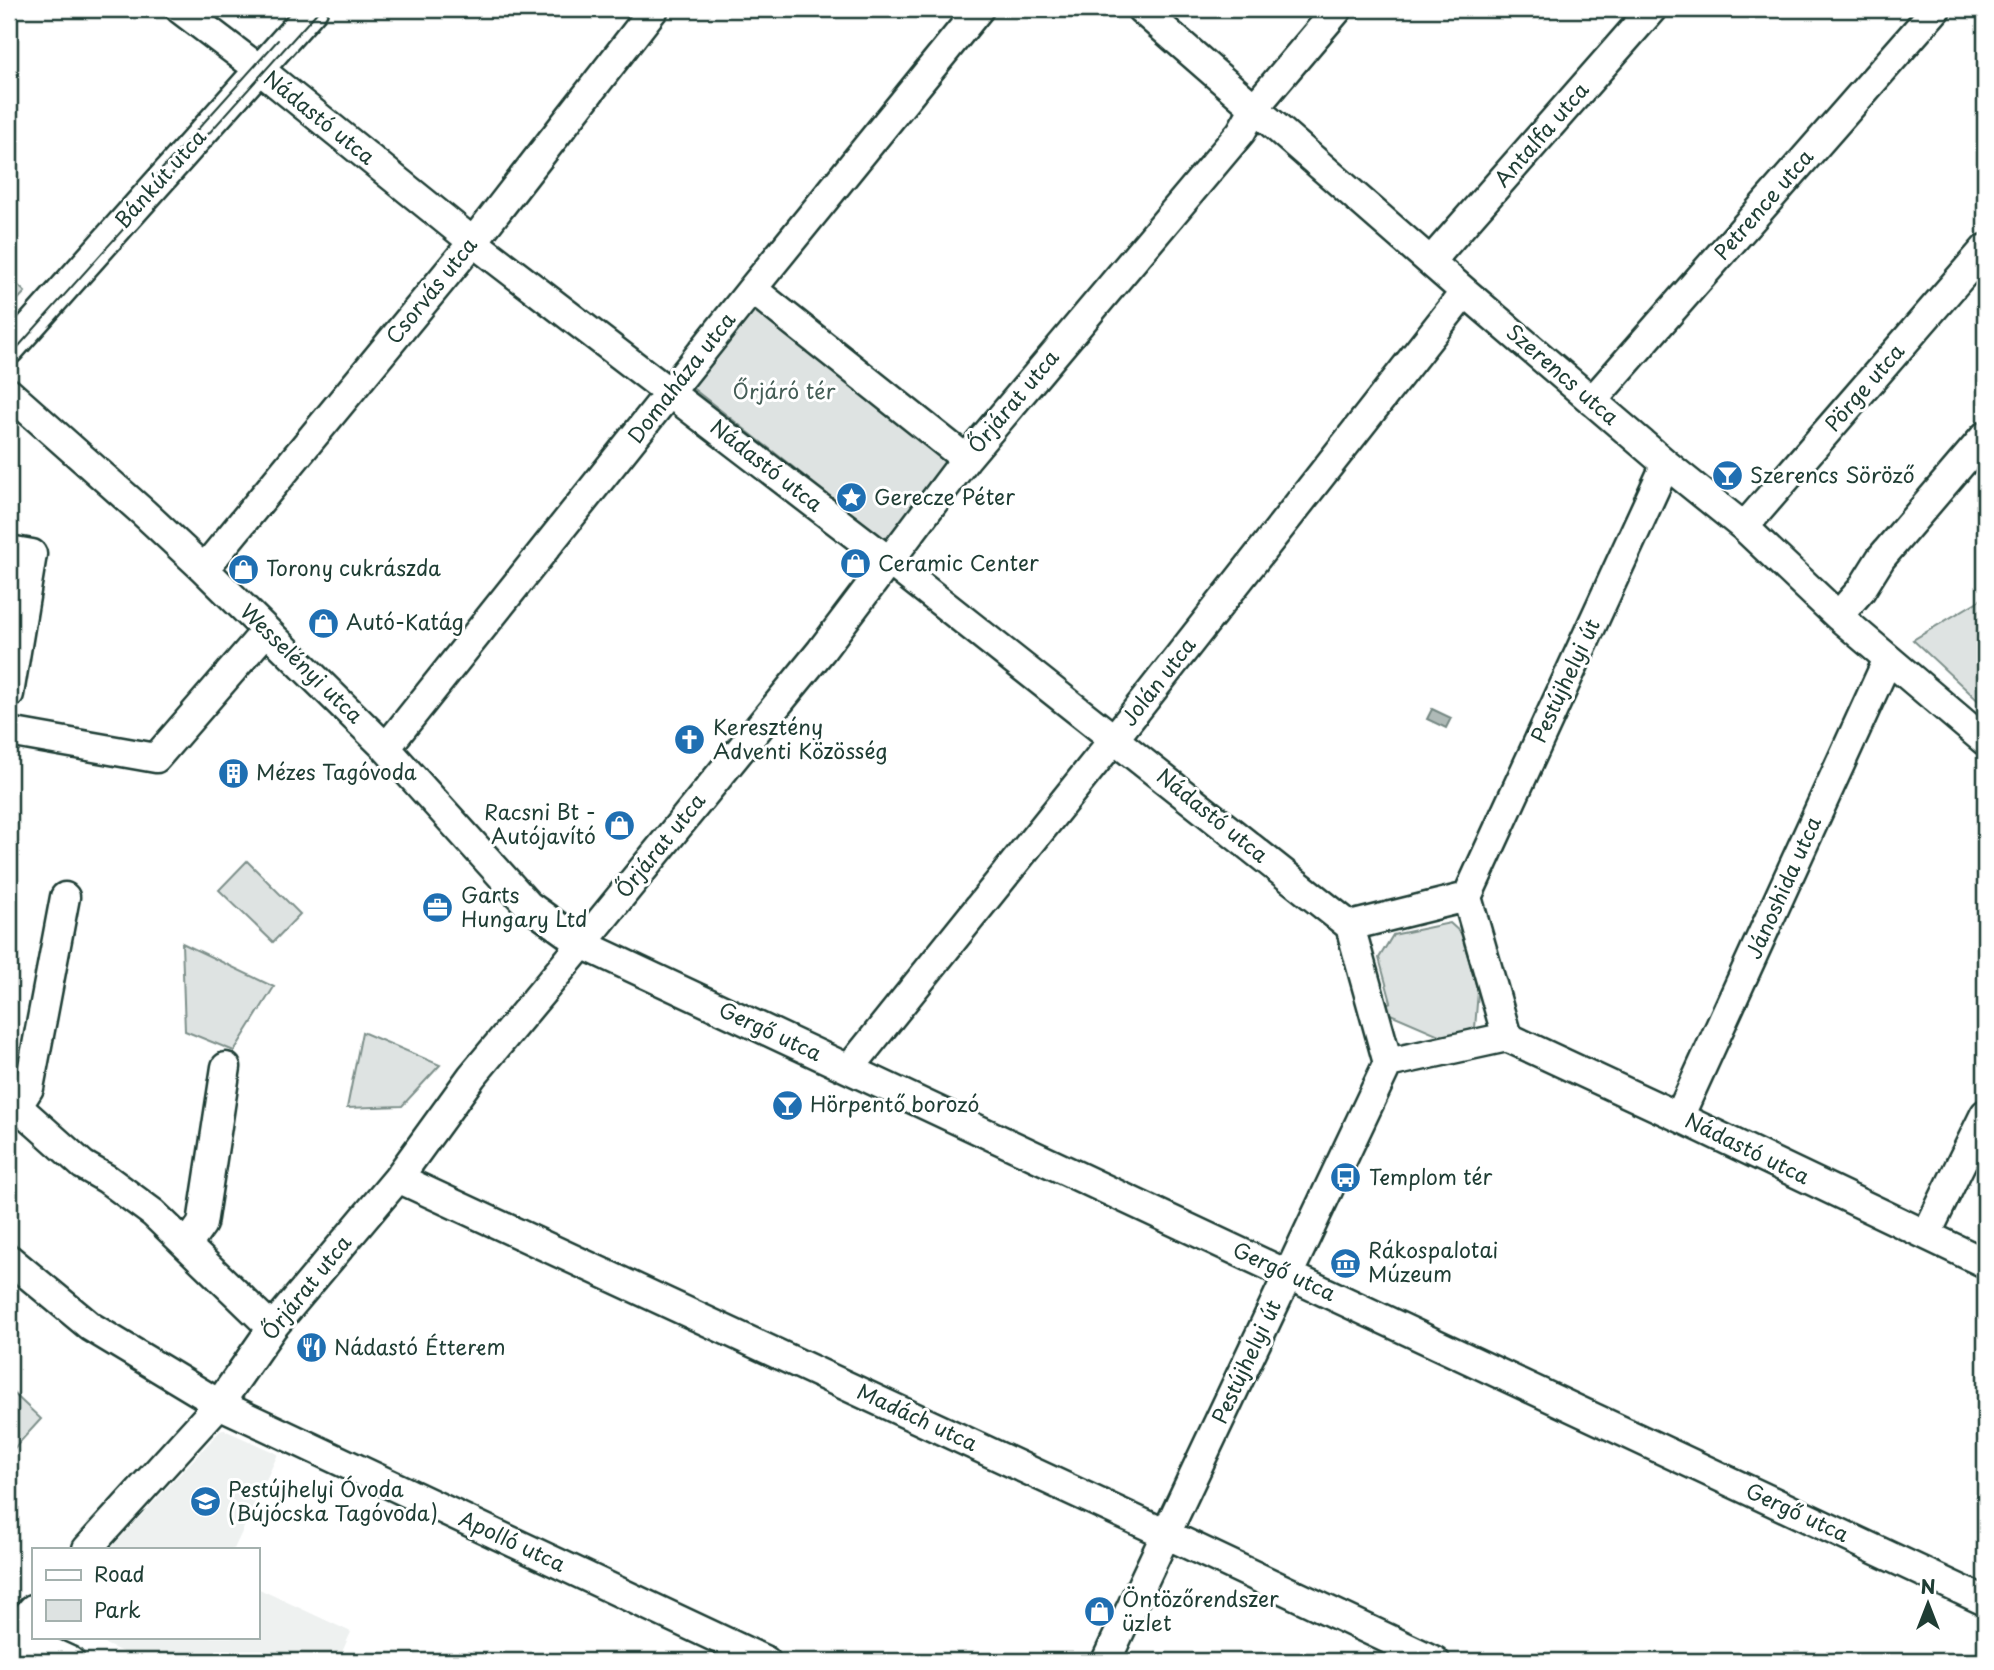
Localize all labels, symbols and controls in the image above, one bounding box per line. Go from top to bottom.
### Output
street label: Nádastó utca [258,61,383,171]
street label: Antalfa utca [1486,74,1595,193]
street label: Bánkút utca [106,121,213,234]
street label: Petrence utca [1705,141,1820,266]
street label: Csorvás utca [377,229,484,350]
street label: Domaháza utca [619,304,742,449]
street label: Szerencs utca [1500,316,1627,432]
street label: Pörge utca [1816,336,1911,438]
street label: Őrjárat utca [959,342,1066,460]
park label: Őrjáró tér [733,374,836,406]
street label: Nádastó utca [704,410,830,519]
place label: Szerencs Söröző [1750,458,1915,490]
bar icon: Szerencs Söröző [1710,459,1744,493]
place label: Gerecze Péter [874,480,1015,512]
place icon: Gerecze Péter [834,481,868,515]
place label: Ceramic Center [878,546,1039,578]
shop icon: Ceramic Center [838,547,872,581]
place label: Torony cukrászda [266,551,441,583]
shop icon: Torony cukrászda [226,552,260,586]
street label: Wesselényi utca [234,595,371,730]
place label: Autó-Katág [346,605,464,637]
shop icon: Autó-Katág [306,606,340,640]
street label: Pestújhelyi út [1521,613,1607,747]
street label: Jolán utca [1112,630,1202,732]
place label: Keresztény Adventi Közösség [713,710,887,766]
church icon: Keresztény Adventi Közösség [673,723,707,757]
place label: Mézes Tagóvoda [256,755,417,787]
building icon: Mézes Tagóvoda [216,756,250,790]
street label: Nádastó utca [1151,759,1276,869]
street label: Őrjárat utca [607,785,712,904]
place label: Racsni Bt - Autójavító [484,795,596,851]
shop icon: Racsni Bt - Autójavító [602,808,636,842]
street label: Jánoshida utca [1736,810,1828,964]
place label: Garts Hungary Ltd [461,878,587,934]
office icon: Garts Hungary Ltd [421,891,455,925]
street label: Gergő utca [714,992,828,1068]
place label: Hörpentő borozó [810,1087,979,1119]
bar icon: Hörpentő borozó [770,1088,804,1122]
street label: Nádastó utca [1680,1103,1816,1191]
place label: Templom tér [1369,1160,1493,1192]
bus stop icon: Templom tér [1329,1161,1363,1195]
street label: Őrjárat utca [253,1227,358,1346]
street label: Gergő utca [1228,1232,1342,1308]
place label: Rákospalotai Múzeum [1368,1233,1498,1289]
museum icon: Rákospalotai Múzeum [1328,1246,1362,1280]
street label: Pestújhelyi út [1202,1294,1288,1428]
place label: Nádastó Étterem [334,1330,506,1362]
restaurant icon: Nádastó Étterem [294,1331,328,1365]
street label: Madách utca [852,1374,983,1458]
place label: Pestújhelyi Óvoda (Bújócska Tagóvoda) [228,1472,438,1528]
street label: Gergő utca [1741,1473,1855,1549]
school or university icon: Pestújhelyi Óvoda (Bújócska Tagóvoda) [188,1485,222,1519]
street label: Apolló utca [454,1502,571,1579]
legend [32,1548,259,1638]
text: Road [94,1557,145,1589]
north arrow [1892,1568,1962,1638]
text: N [1920,1572,1936,1600]
place label: Öntözőrendszer üzlet [1122,1582,1279,1638]
text: Park [94,1593,141,1625]
shop icon: Öntözőrendszer üzlet [1082,1595,1116,1629]

